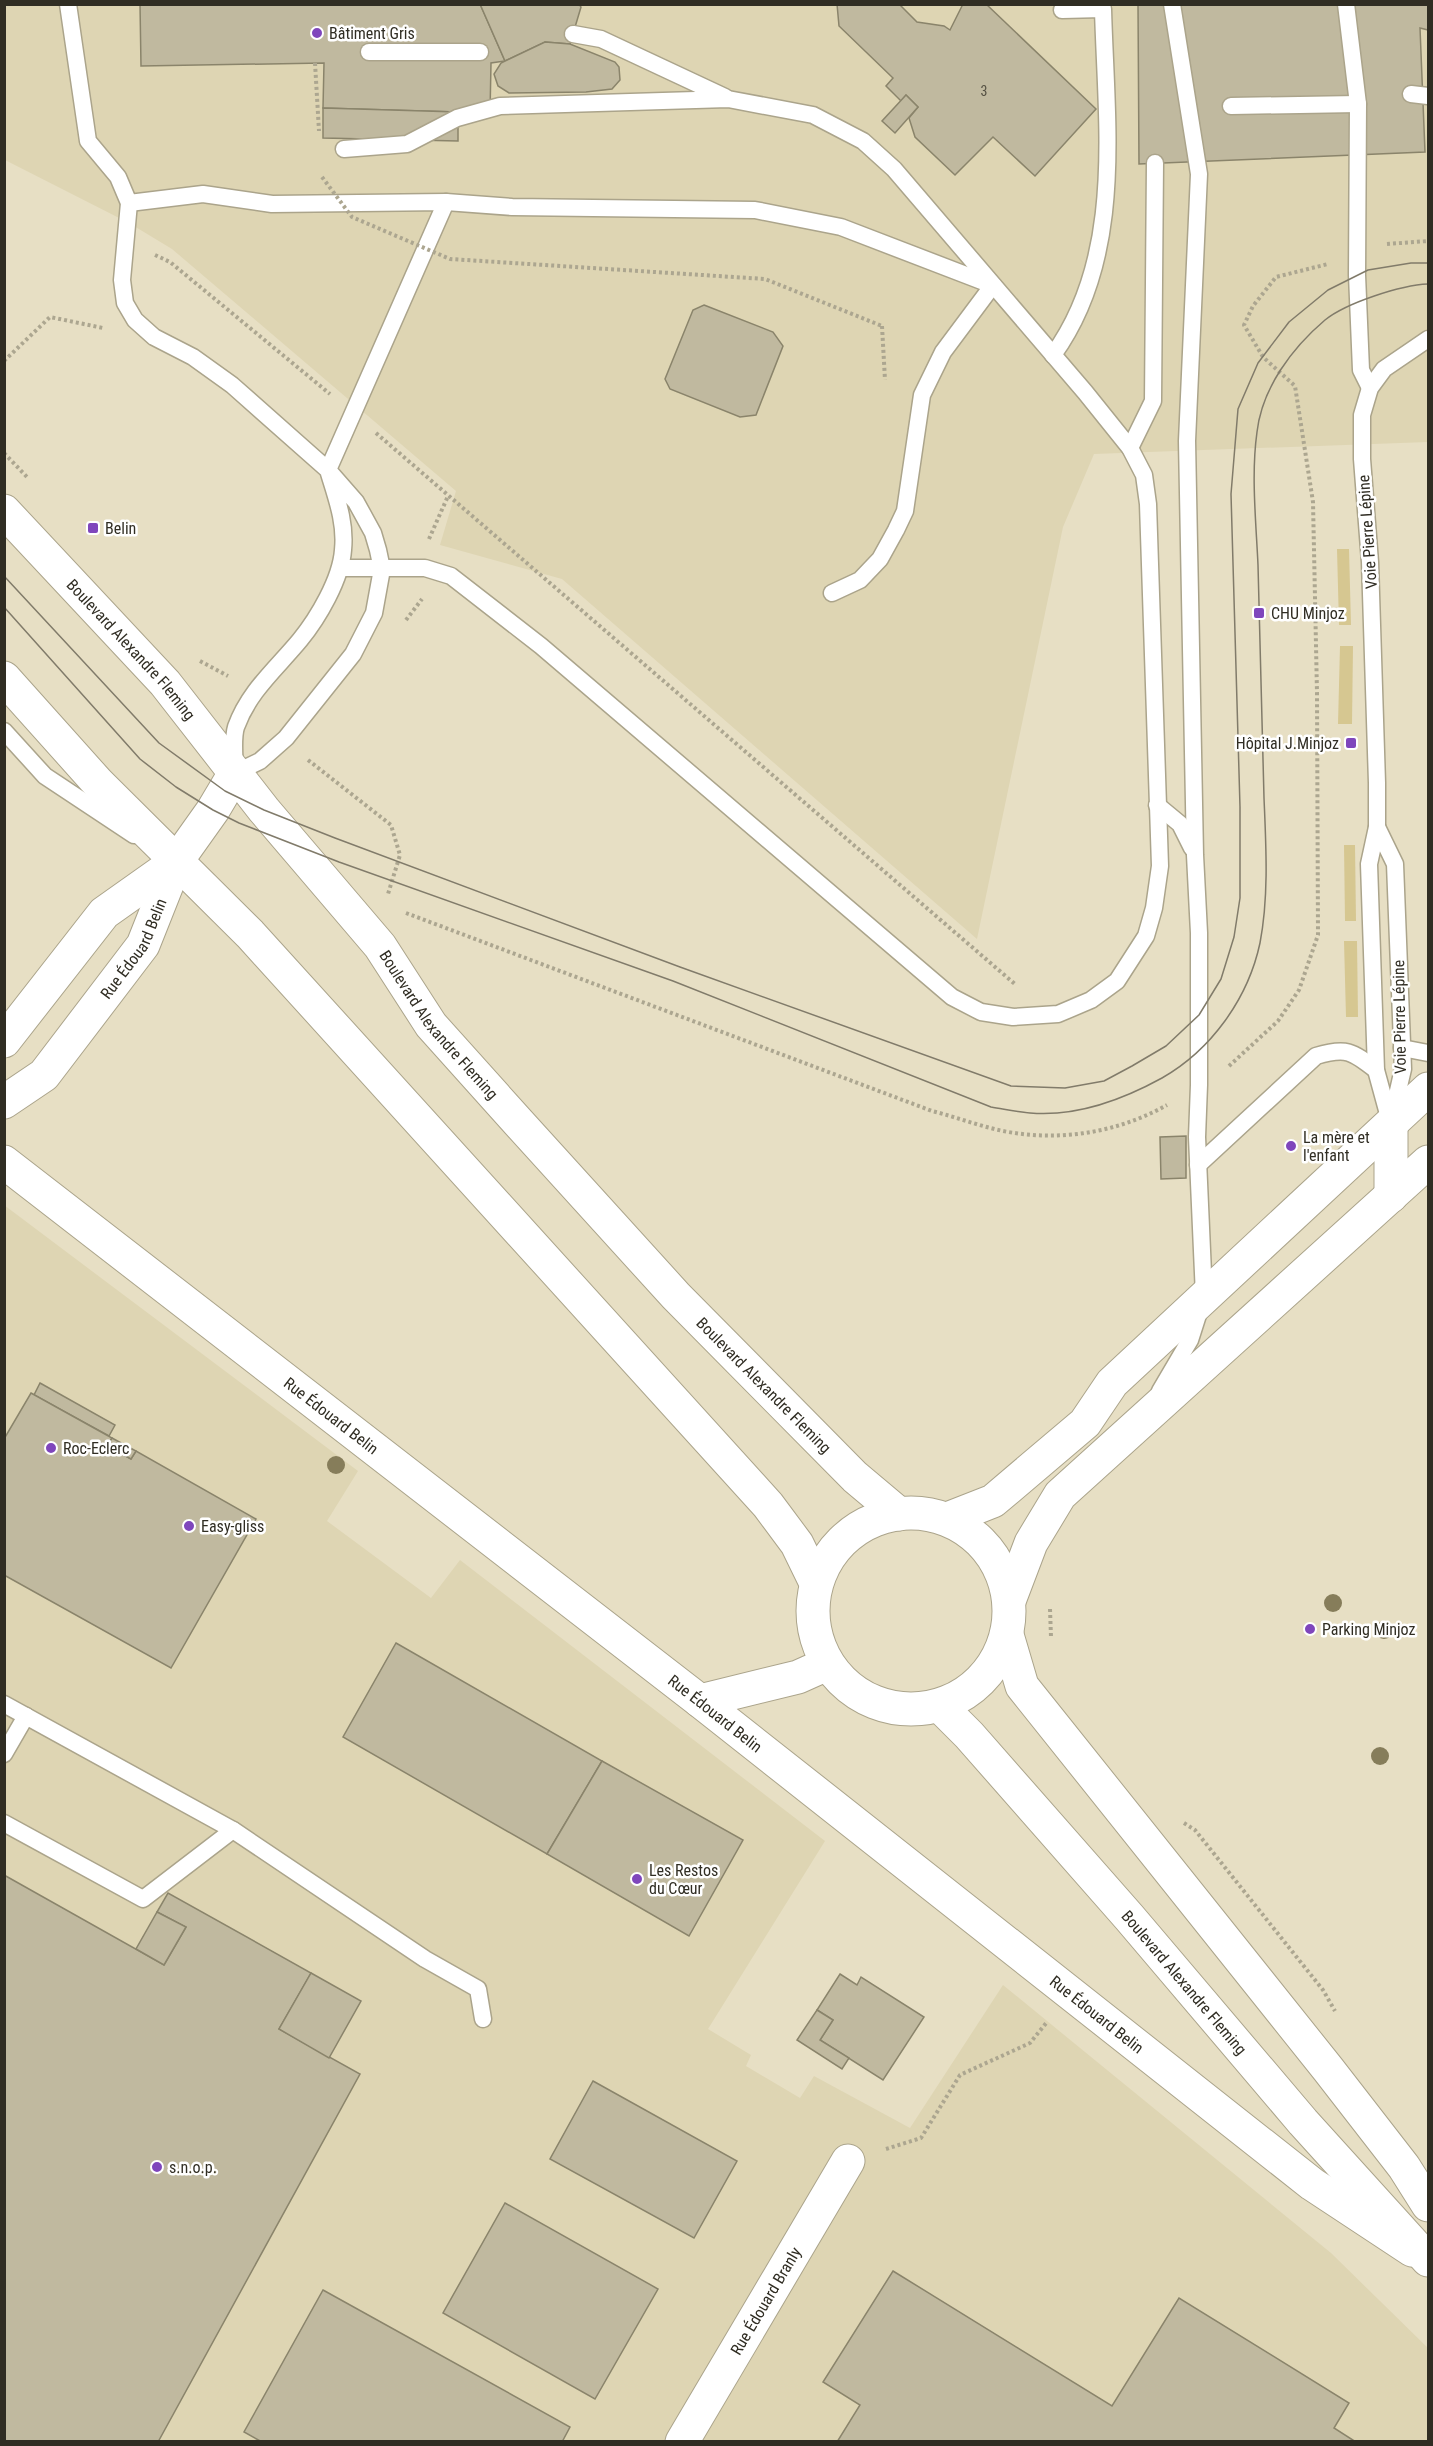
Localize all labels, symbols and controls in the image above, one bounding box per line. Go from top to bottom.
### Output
place label: Bâtiment Gris [329,24,415,43]
marker: Bâtiment Gris [310,26,324,40]
house number: 3 [981,83,987,99]
street label: Voie Pierre Lépine [1354,474,1381,590]
place label: Belin [105,519,136,538]
marker: Belin [86,521,100,535]
street label: Boulevard Alexandre Fleming [63,575,199,724]
place label: CHU Minjoz [1271,604,1345,623]
marker: CHU Minjoz [1252,606,1266,620]
place label: Hôpital J.Minjoz [1236,734,1339,753]
marker: Hôpital J.Minjoz [1344,736,1358,750]
street label: Rue Édouard Belin [97,896,171,1003]
street label: Boulevard Alexandre Fleming [375,947,502,1103]
street label: Voie Pierre Lépine [1389,960,1410,1074]
place label: La mère et l'enfant [1303,1128,1370,1165]
marker: La mère et l'enfant [1284,1139,1298,1153]
street label: Boulevard Alexandre Fleming [693,1314,835,1457]
street label: Rue Édouard Belin [280,1373,382,1458]
place label: Roc-Eclerc [63,1439,129,1458]
marker: Roc-Eclerc [44,1441,58,1455]
place label: Easy-gliss [201,1517,264,1536]
marker: Easy-gliss [182,1519,196,1533]
place label: Parking Minjoz [1322,1620,1416,1639]
marker: Parking Minjoz [1303,1622,1317,1636]
street label: Rue Édouard Belin [664,1671,766,1756]
place label: Les Restos du Cœur [649,1861,718,1898]
marker: Les Restos du Cœur [630,1872,644,1886]
street label: Boulevard Alexandre Fleming [1118,1907,1251,2059]
street label: Rue Édouard Belin [1046,1972,1147,2058]
place label: s.n.o.p. [169,2158,217,2177]
marker: s.n.o.p. [150,2160,164,2174]
street label: Rue Édouard Branly [727,2243,805,2358]

